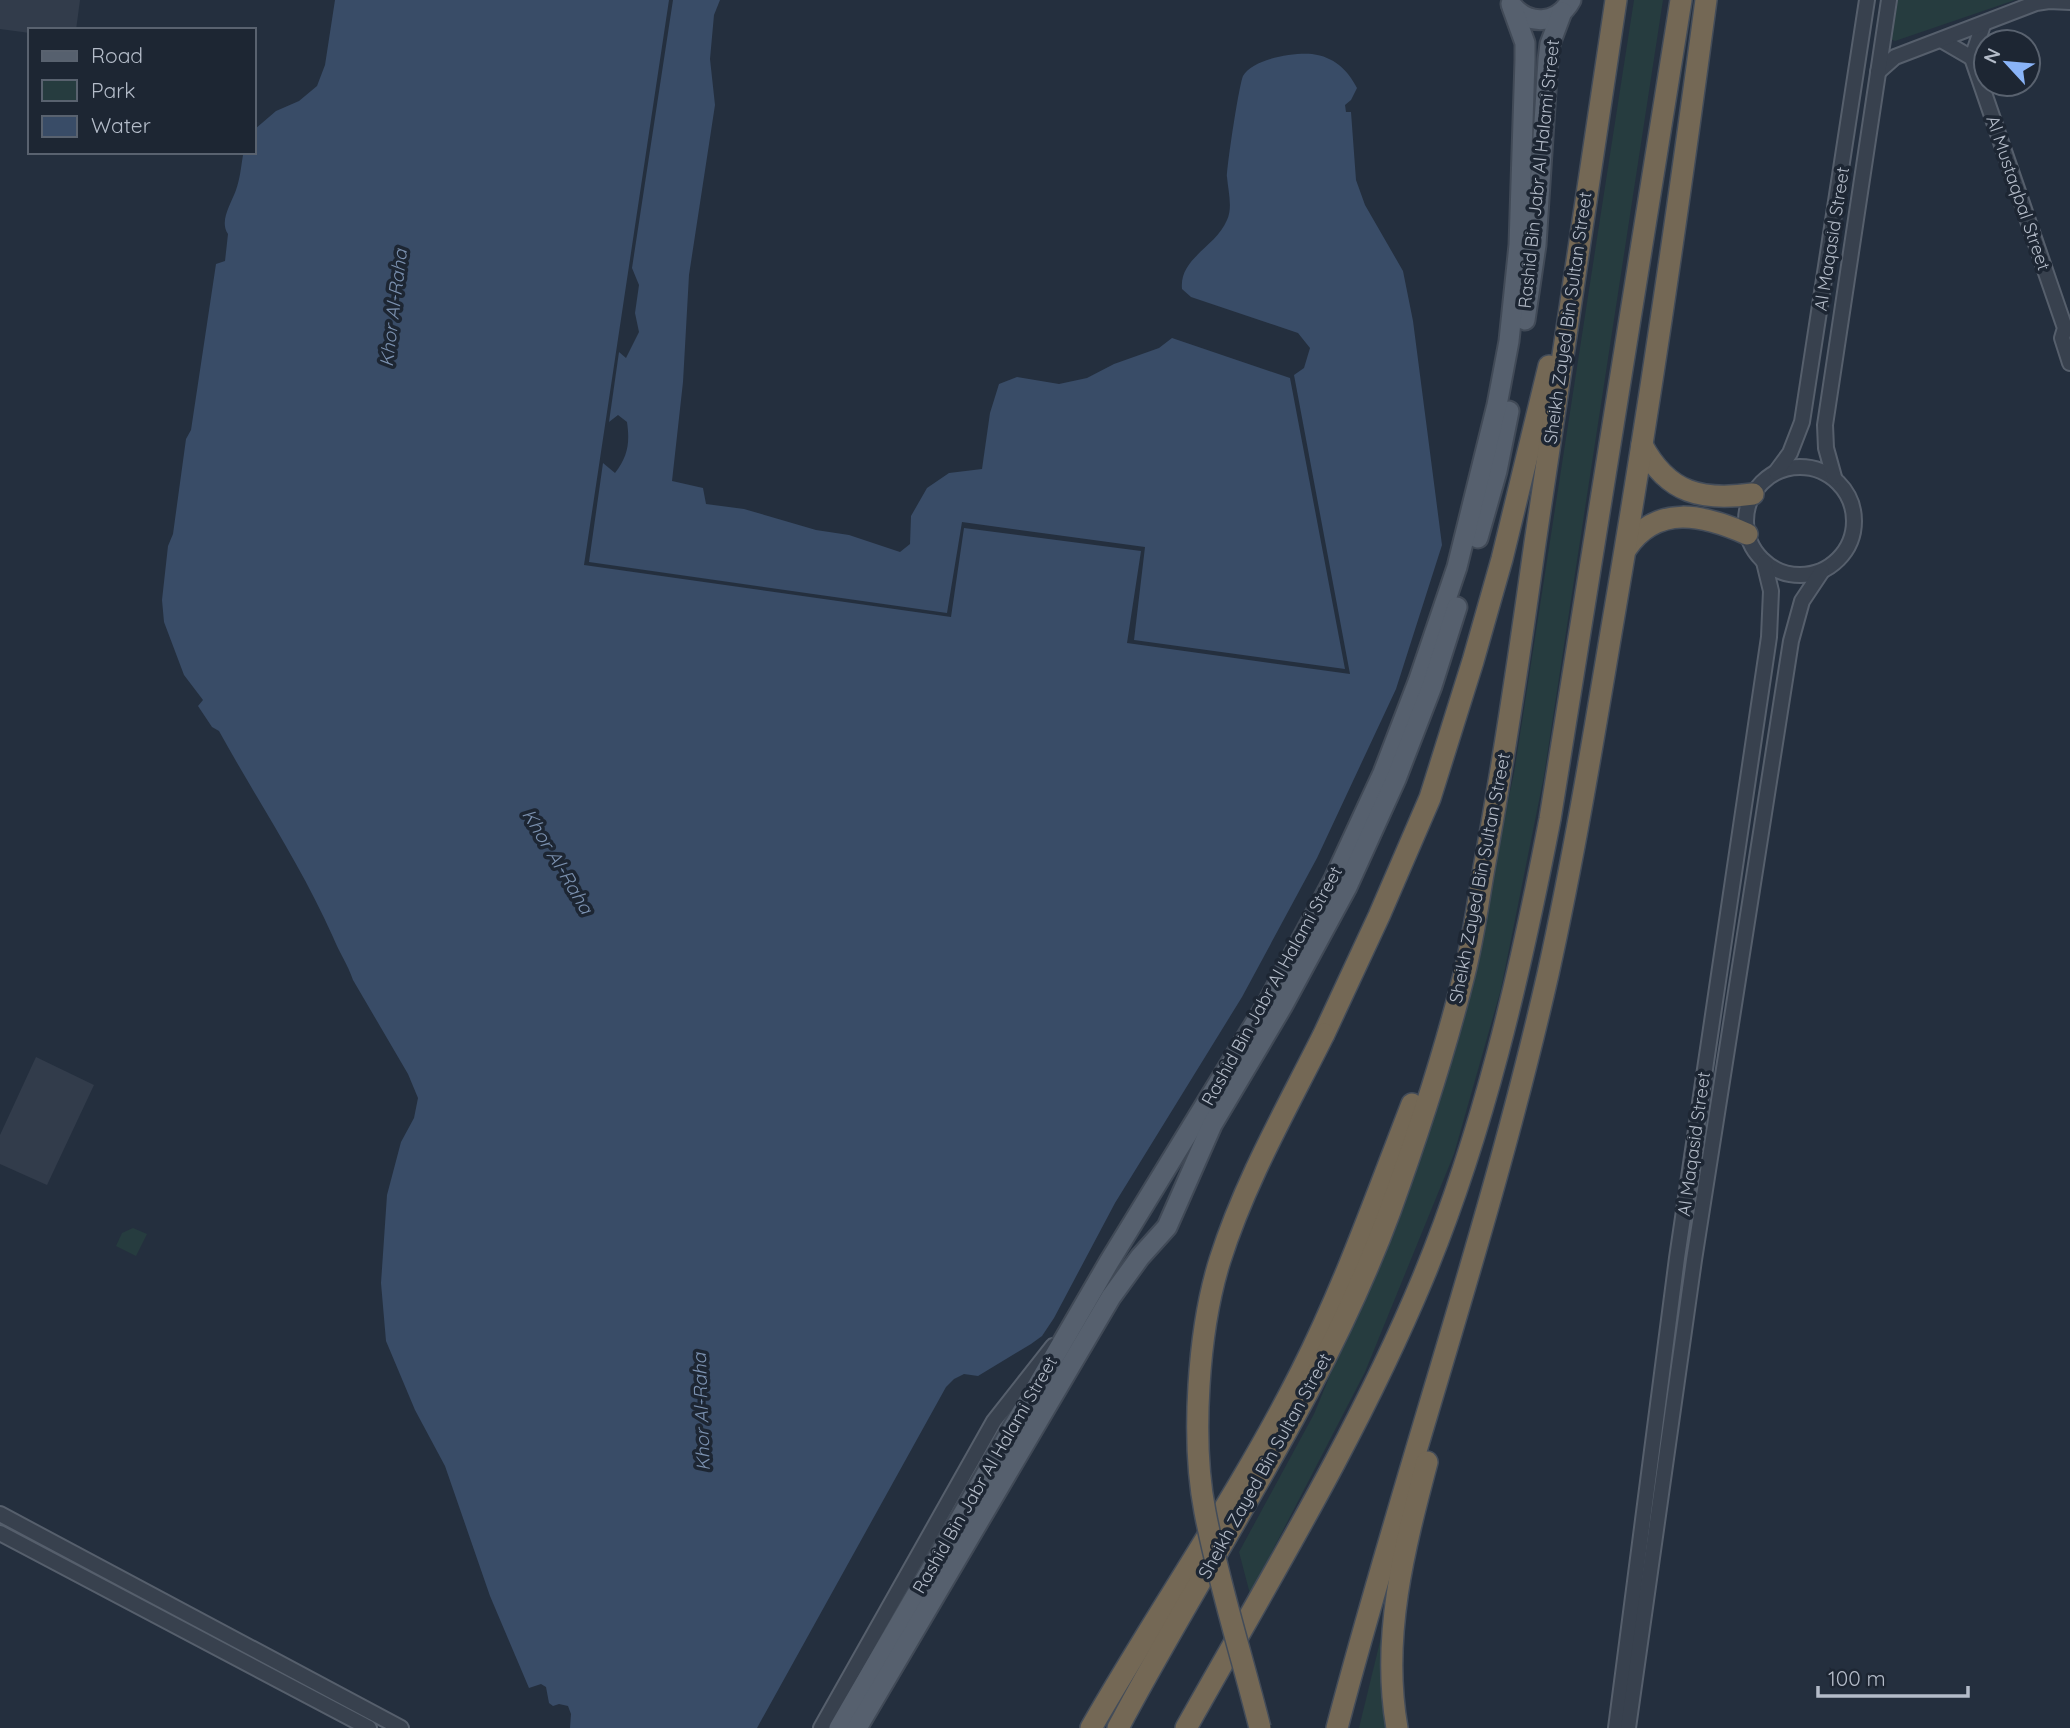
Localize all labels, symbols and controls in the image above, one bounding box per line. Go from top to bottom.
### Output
legend [28,28,256,154]
north arrow [1972,28,2042,98]
street label: Rashid Bin Jabr Al Halami Street [1513,38,1564,310]
text: Road [91,42,143,68]
text: N [1978,44,2006,67]
text: Park [91,77,135,103]
text: Water [91,112,151,138]
street label: Al Mustaqbal Street [1981,112,2056,273]
street label: Al Maqasid Street [1809,165,1854,313]
street label: Sheikh Zayed Bin Sultan Street [1538,190,1597,446]
water label: Khor Al-Raha [374,246,412,368]
street label: Sheikh Zayed Bin Sultan Street [1444,751,1515,1005]
water label: Khor Al-Raha [517,804,600,919]
street label: Rashid Bin Jabr Al Halami Street [1196,862,1347,1110]
street label: Al Maqasid Street [1672,1070,1715,1218]
street label: Sheikh Zayed Bin Sultan Street [1193,1349,1336,1583]
water label: Khor Al-Raha [687,1351,715,1472]
street label: Rashid Bin Jabr Al Halami Street [907,1352,1062,1598]
scale bar [1818,1654,1968,1698]
text: 100 m [1828,1665,1886,1691]

